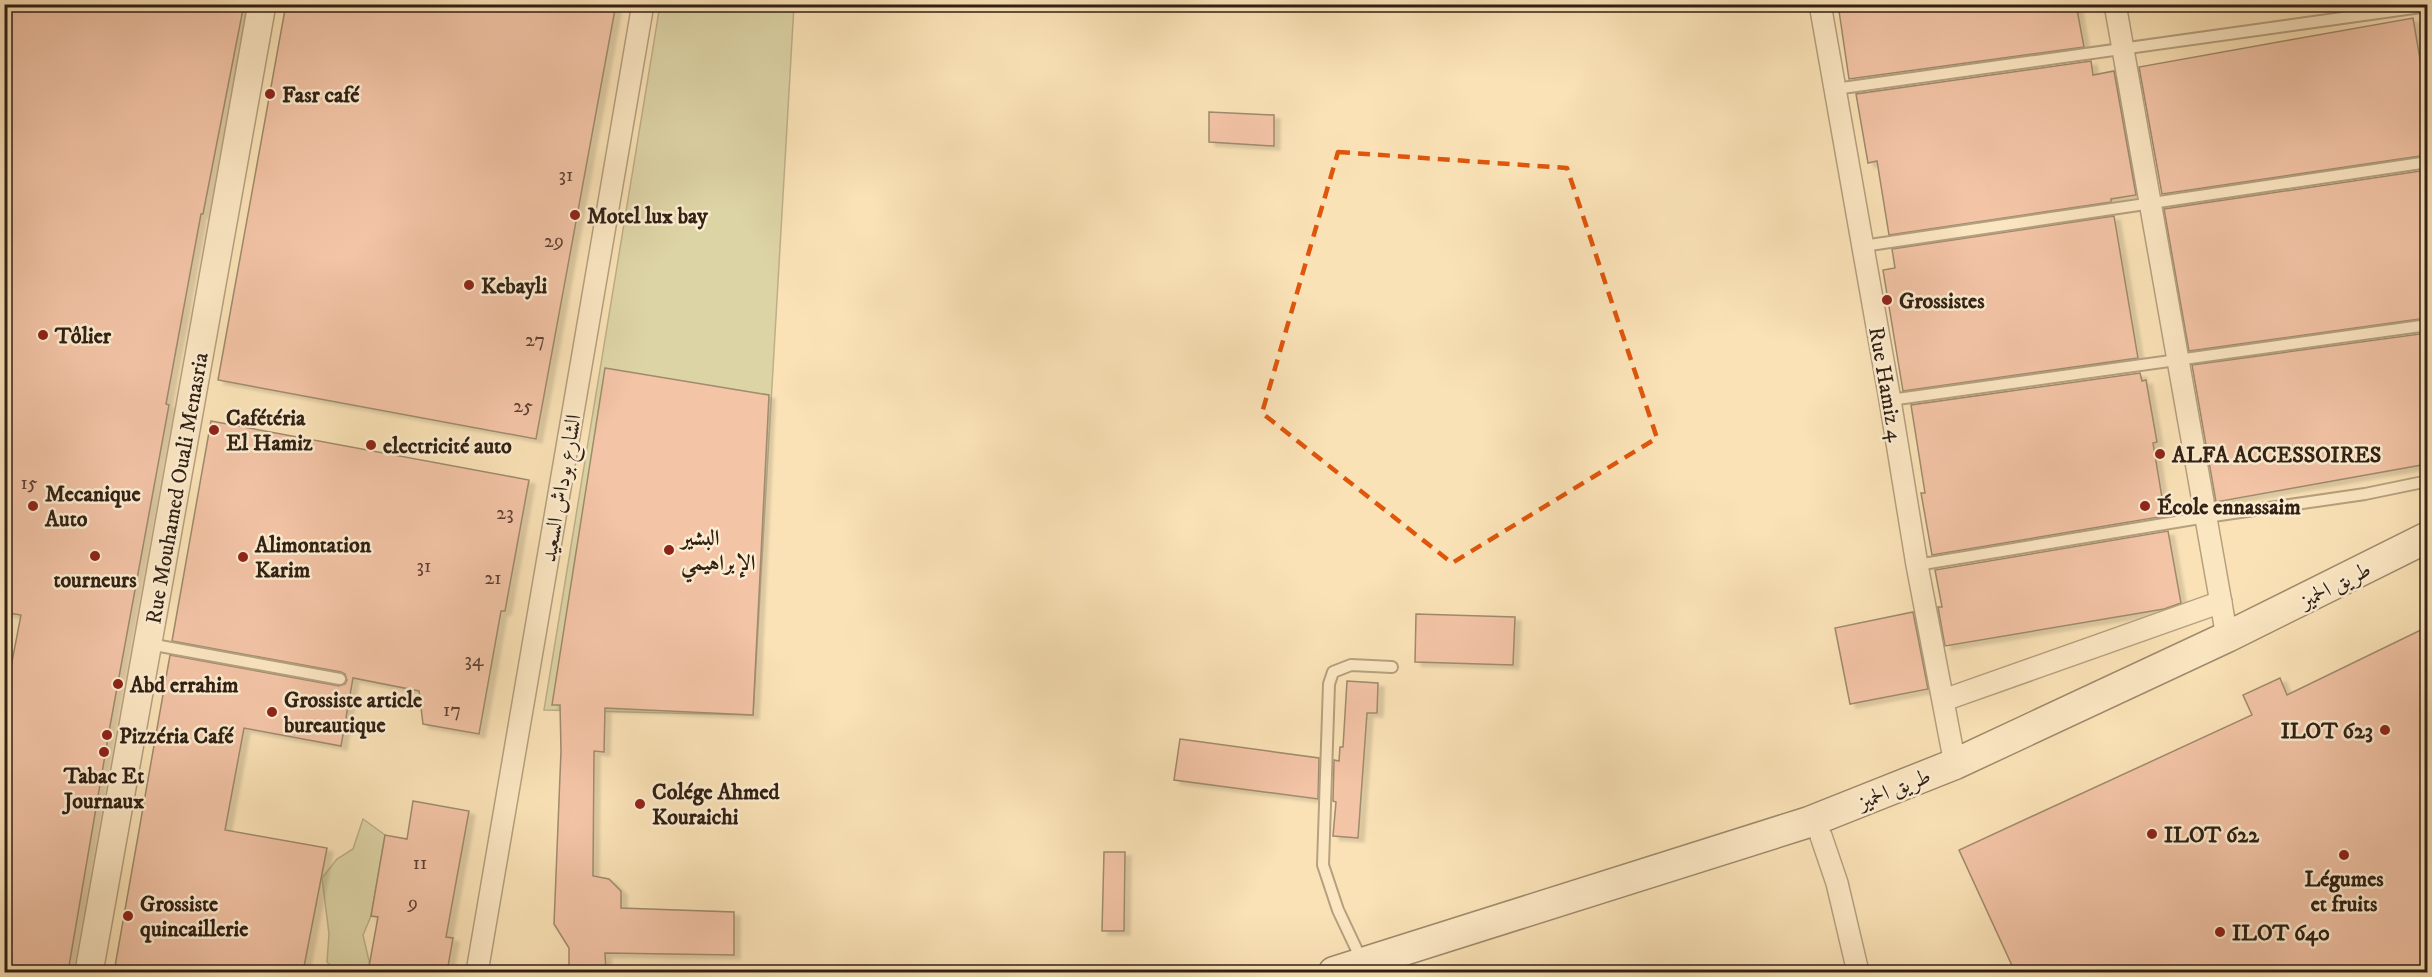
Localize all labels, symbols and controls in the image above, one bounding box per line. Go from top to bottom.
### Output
place label: Fasr café [282,82,360,109]
marker: Fasr café [263,87,277,101]
house number: 31 [559,163,573,188]
place label: Motel lux bay [587,203,708,230]
marker: Motel lux bay [568,208,582,222]
house number: 29 [544,229,564,254]
place label: Kebayli [481,273,548,300]
marker: Kebayli [462,278,476,292]
place label: Grossistes [1899,288,1985,315]
marker: Grossistes [1880,293,1894,307]
place label: Tôlier [54,323,112,350]
street label: Rue Hamiz 4 [1862,325,1909,445]
marker: Tôlier [36,328,50,342]
house number: 27 [525,328,545,353]
street label: Rue Mouhamed Ouali Menasria [140,350,215,626]
house number: 25 [513,394,533,419]
place label: Cafétéria El Hamiz [226,405,313,457]
street label: الشارع بوداش السعيد [535,412,592,565]
marker: Cafétéria El Hamiz [207,423,221,437]
place label: electricité auto [383,433,512,460]
marker: electricité auto [364,438,378,452]
place label: ALFA ACCESSOIRES [2171,442,2381,469]
marker: ALFA ACCESSOIRES [2153,447,2167,461]
house number: 15 [20,471,38,496]
place label: Mecanique Auto [44,481,141,533]
place label: École ennassaim [2157,493,2301,521]
marker: Mecanique Auto [26,499,40,513]
marker: École ennassaim [2138,499,2152,513]
house number: 23 [496,501,514,526]
place label: البشير الإبراهيمي [678,525,755,583]
place label: Alimontation Karim [254,532,372,584]
marker: البشير الإبراهيمي [662,543,676,557]
marker: tourneurs [88,549,102,563]
marker: Alimontation Karim [236,550,250,564]
house number: 31 [417,554,431,579]
street label: طريق الحميز [2294,556,2376,616]
house number: 21 [484,566,502,591]
place label: tourneurs [53,567,137,594]
house number: 34 [465,648,484,673]
place label: Abd errahim [129,672,239,699]
marker: Abd errahim [111,677,125,691]
place label: Grossiste article bureautique [283,687,422,739]
house number: 17 [443,698,461,723]
marker: Grossiste article bureautique [265,705,279,719]
place label: ILOT 623 [2281,718,2373,745]
place label: Pizzéria Café [119,723,234,750]
marker: ILOT 623 [2378,723,2392,737]
marker: Pizzéria Café [100,728,114,742]
marker: Tabac Et Journaux [97,745,111,759]
place label: Tabac Et Journaux [61,763,144,815]
street label: طريق الحميز [1852,763,1935,817]
place label: Colége Ahmed Kouraichi [652,779,781,831]
marker: Colége Ahmed Kouraichi [633,797,647,811]
place label: ILOT 622 [2164,822,2260,849]
marker: ILOT 622 [2145,827,2159,841]
marker: Légumes et fruits [2337,848,2351,862]
house number: 11 [413,851,427,876]
place label: Légumes et fruits [2304,866,2384,918]
place label: Grossiste quincaillerie [140,891,248,943]
house number: 9 [407,891,418,916]
marker: Grossiste quincaillerie [121,909,135,923]
place label: ILOT 640 [2232,920,2330,947]
marker: ILOT 640 [2213,925,2227,939]

